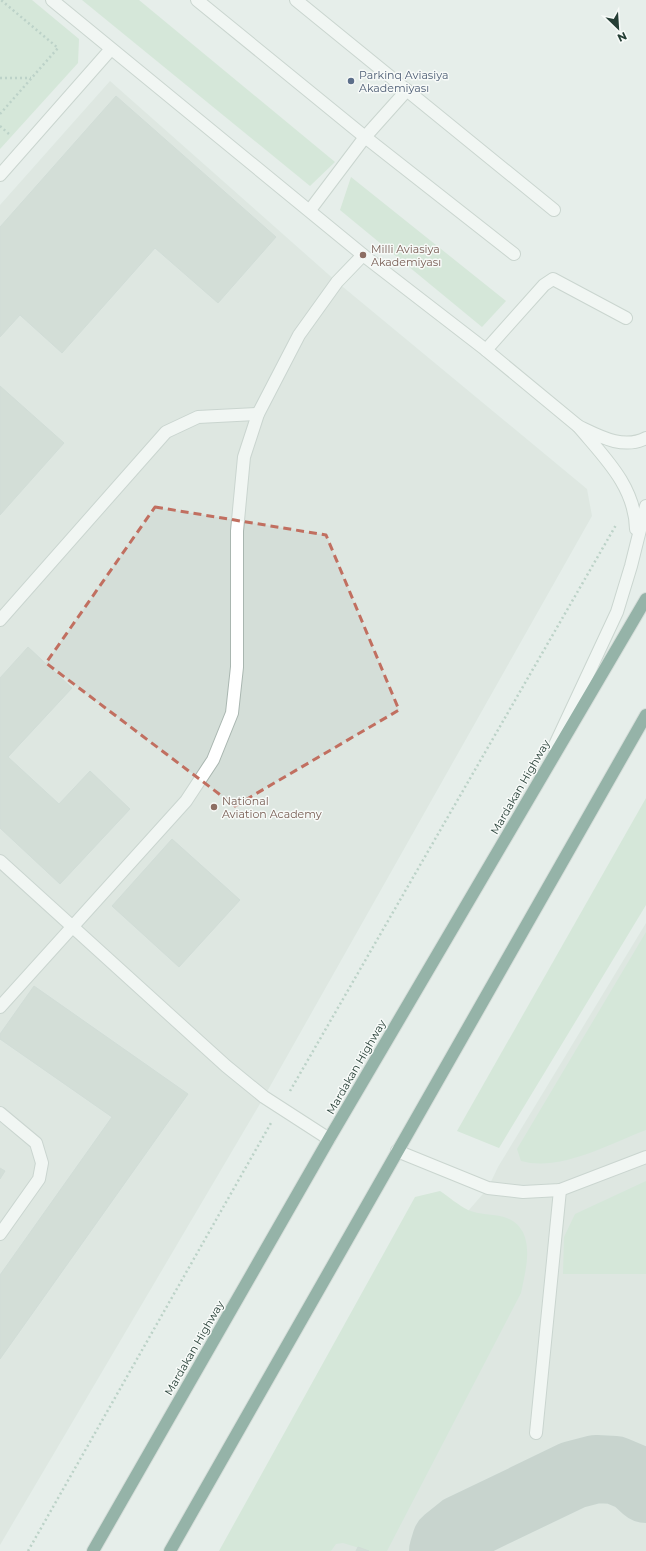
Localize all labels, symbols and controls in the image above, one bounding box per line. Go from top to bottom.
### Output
north arrow [598,8,638,48]
text: N [615,29,629,45]
place label: Parkinq Aviasiya Akademiyası [359,68,448,95]
marker: Parkinq Aviasiya Akademiyası [346,76,356,86]
place label: Milli Aviasiya Akademiyası [371,242,441,269]
marker: Milli Aviasiya Akademiyası [358,250,368,260]
street label: Mardakan Highway [487,737,553,837]
place label: National Aviation Academy [222,794,322,821]
marker: National Aviation Academy [209,802,219,812]
street label: Mardakan Highway [323,1017,389,1117]
street label: Mardakan Highway [161,1298,227,1398]

